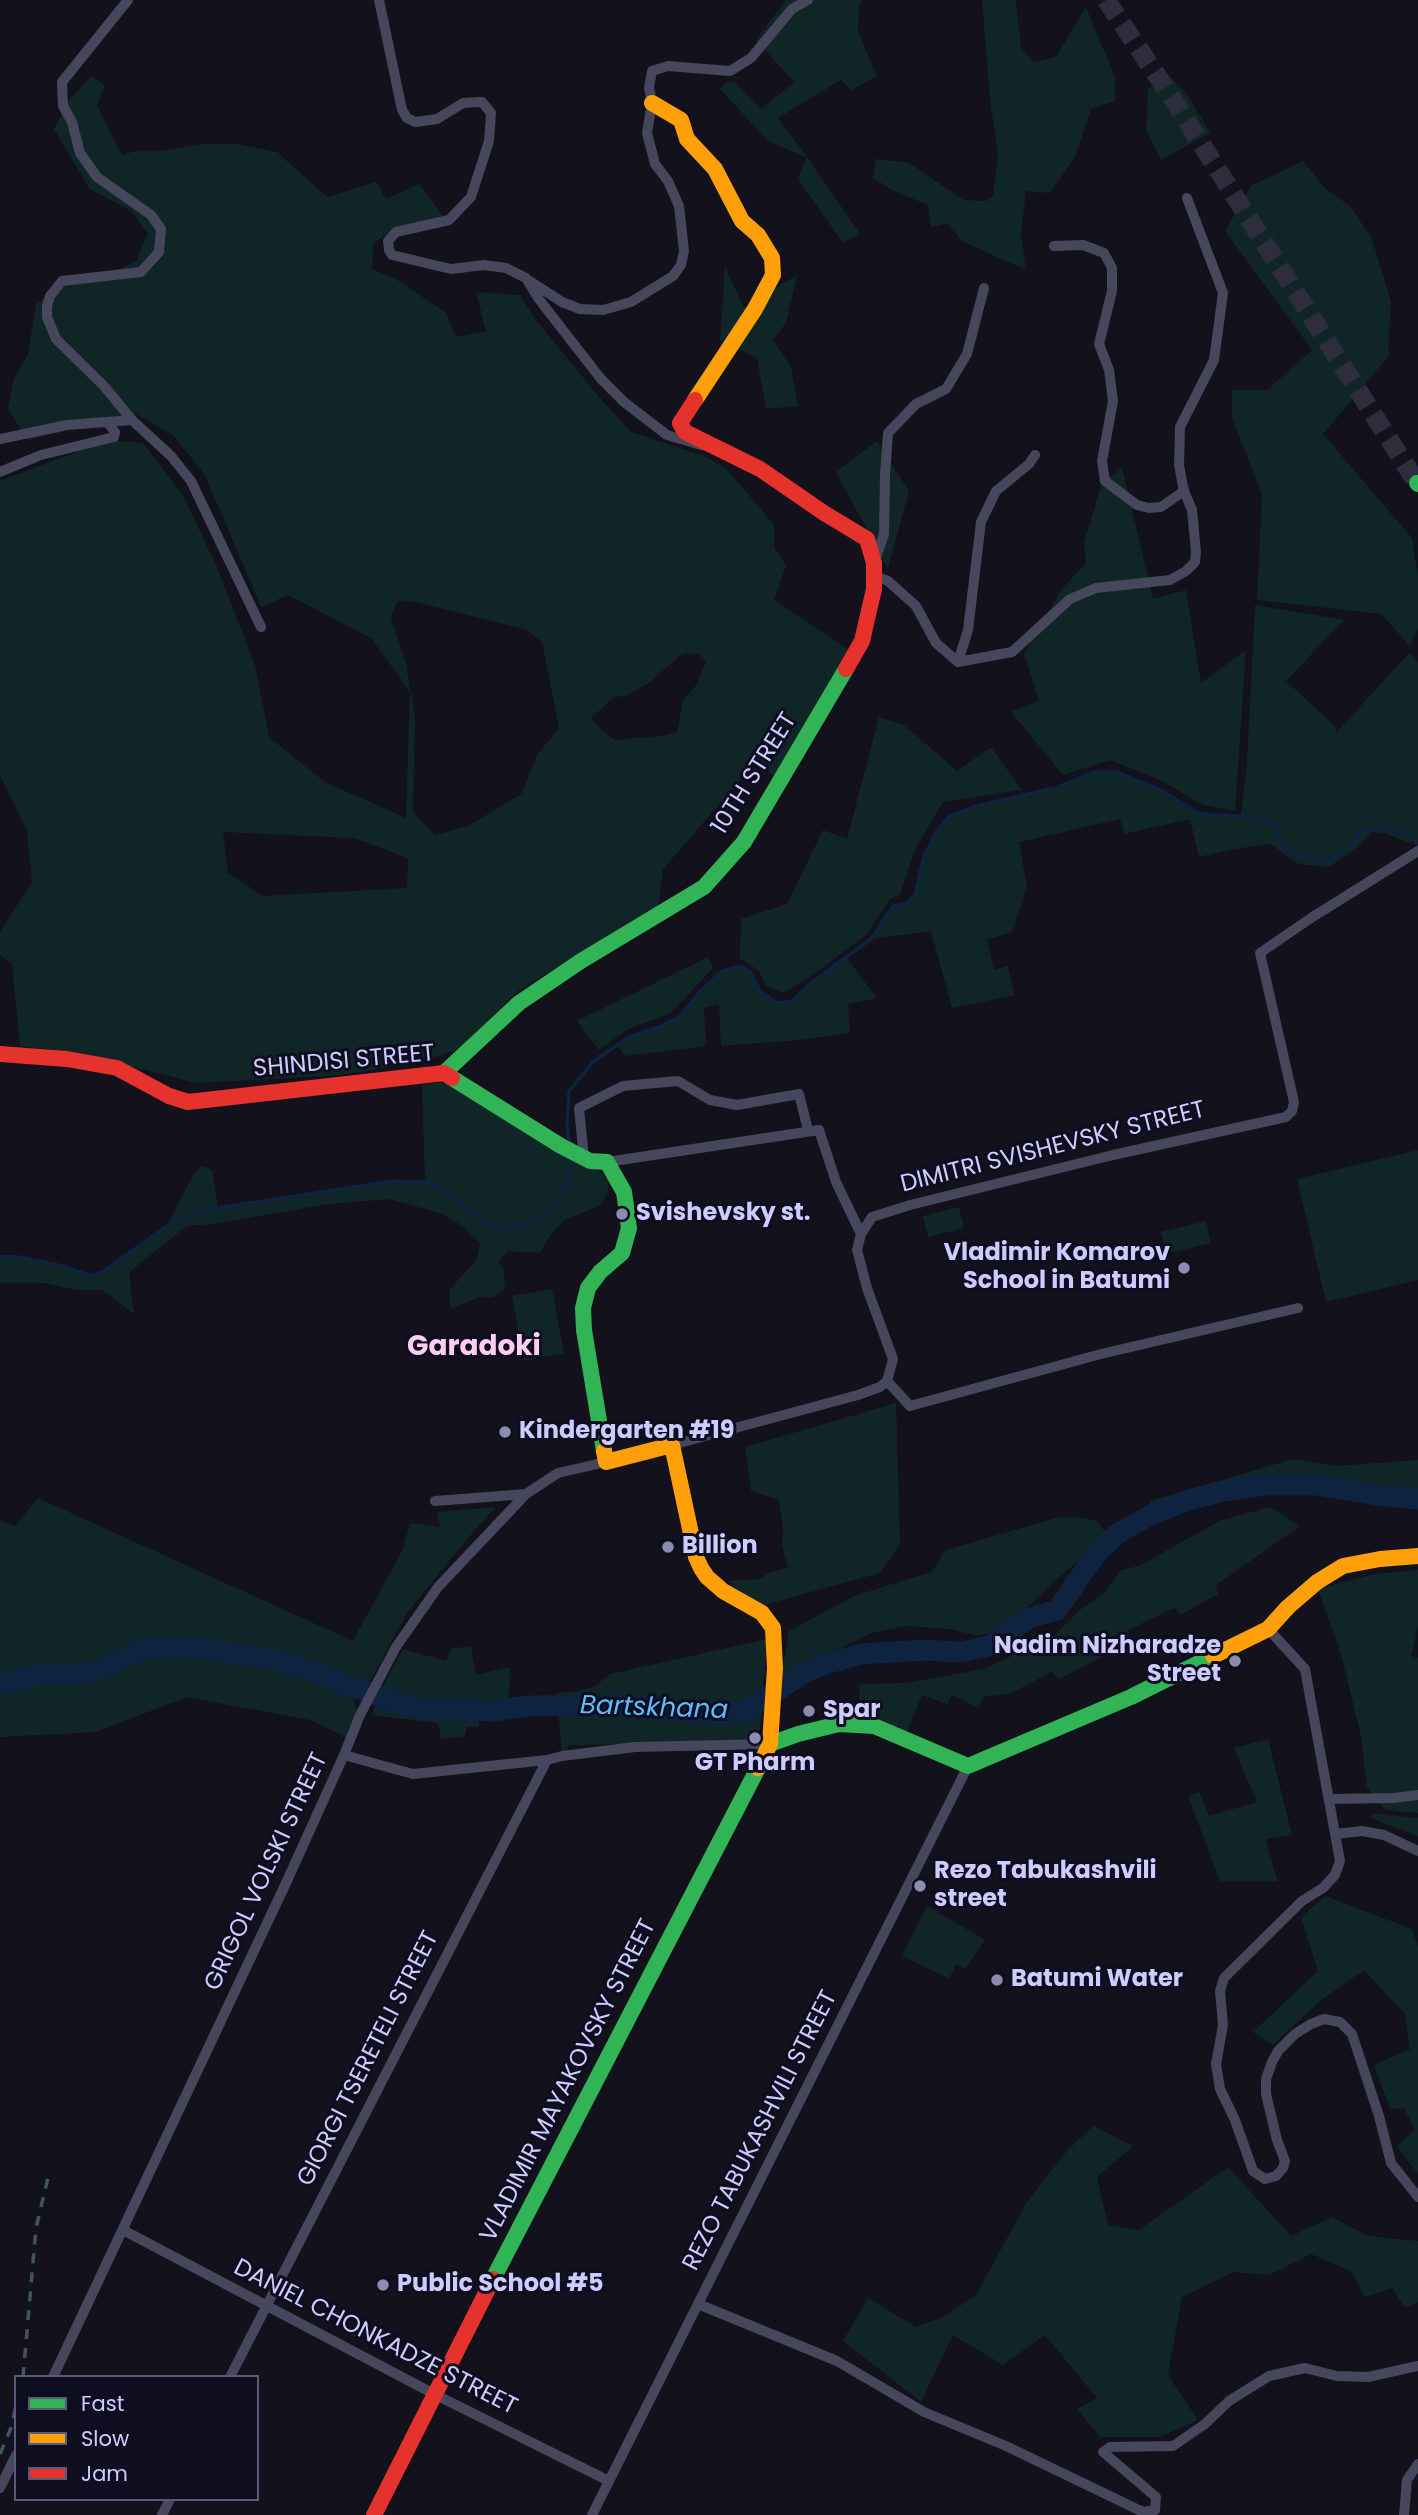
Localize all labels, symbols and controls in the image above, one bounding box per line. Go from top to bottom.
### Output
street label: 10TH STREET [706,708,804,840]
street label: SHINDISI STREET [252,1040,436,1084]
street label: DIMITRI SVISHEVSKY STREET [898,1096,1208,1200]
place label: Svishevsky st. [636,1200,811,1228]
marker: Svishevsky st. [614,1206,630,1222]
place label: Vladimir Komarov School in Batumi [944,1240,1170,1296]
marker: Vladimir Komarov School in Batumi [1176,1260,1192,1276]
district label: Garadoki [407,1331,541,1365]
place label: Kindergarten #19 [519,1418,734,1446]
marker: Kindergarten #19 [497,1424,513,1440]
place label: Billion [682,1533,758,1561]
marker: Billion [660,1539,676,1555]
place label: Nadim Nizharadze Street [994,1633,1221,1689]
marker: Nadim Nizharadze Street [1227,1653,1243,1669]
water label: Bartskhana [579,1691,729,1727]
place label: Spar [823,1697,881,1725]
marker: Spar [801,1703,817,1719]
marker: GT Pharm [747,1730,763,1746]
street label: GRIGOL VOLSKI STREET [199,1749,335,1995]
place label: GT Pharm [695,1750,815,1778]
place label: Rezo Tabukashvili street [934,1858,1157,1914]
marker: Rezo Tabukashvili street [912,1878,928,1894]
street label: VLADIMIR MAYAKOVSKY STREET [475,1915,663,2247]
street label: GIORGI TSERETELI STREET [292,1927,446,2191]
place label: Batumi Water [1011,1966,1183,1994]
marker: Batumi Water [989,1972,1005,1988]
street label: REZO TABUKASHVILI STREET [678,1986,844,2276]
street label: DANIEL CHONKADZE STREET [228,2254,522,2422]
place label: Public School #5 [397,2271,604,2299]
marker: Public School #5 [375,2277,391,2293]
legend [14,2375,259,2501]
text: Fast [81,2389,124,2418]
text: Slow [81,2424,129,2453]
text: Jam [81,2459,128,2488]

